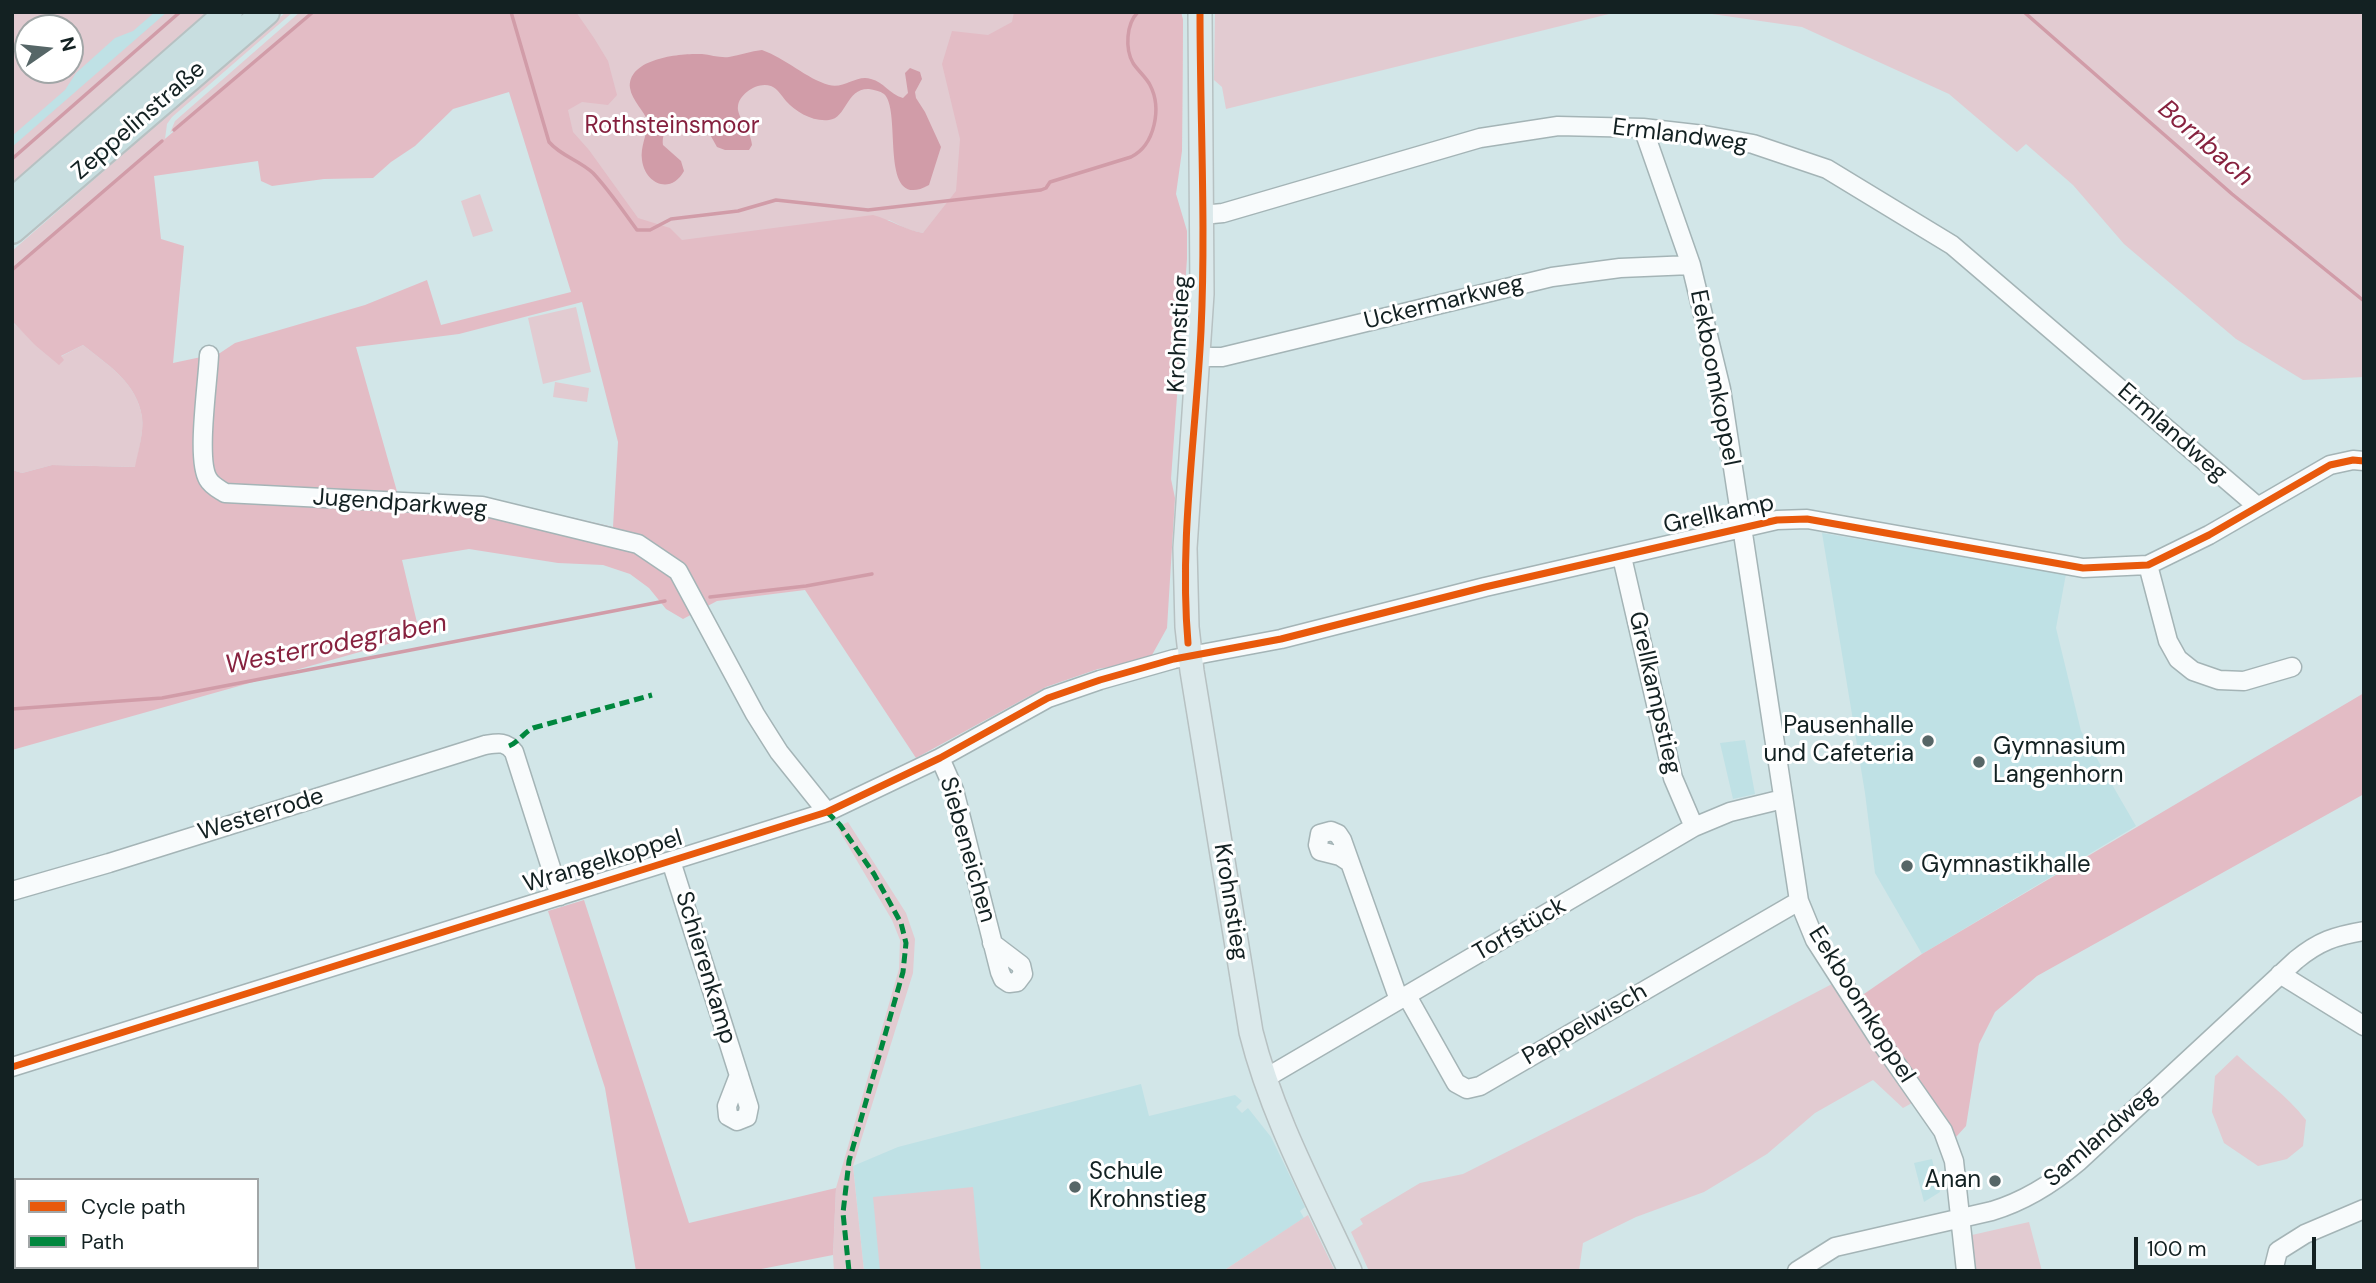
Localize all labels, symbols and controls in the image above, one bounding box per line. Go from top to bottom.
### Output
north arrow [14,14,84,84]
text: N [54,35,82,54]
street label: Zeppelinstraße [66,55,212,187]
water label: Bornbach [2151,94,2259,194]
park label: Rothsteinsmoor [584,113,760,141]
street label: Ermlandweg [1611,113,1749,159]
street label: Uckermarkweg [1361,269,1527,337]
street label: Krohnstieg [1163,274,1197,394]
street label: Eekboomkoppel [1683,288,1745,468]
street label: Ermlandweg [2111,378,2233,488]
street label: Jugendparkweg [312,484,488,524]
street label: Grellkamp [1661,489,1777,541]
water label: Westerrodegraben [222,608,450,682]
street label: Grellkampstieg [1621,609,1687,777]
place label: Pausenhalle und Cafeteria [1763,713,1914,769]
marker: Pausenhalle und Cafeteria [1920,733,1936,749]
place label: Gymnasium Langenhorn [1993,734,2126,790]
marker: Gymnasium Langenhorn [1971,754,1987,770]
street label: Siebeneichen [932,774,1002,926]
street label: Westerrode [195,782,327,848]
street label: Wrangelkoppel [520,824,686,900]
street label: Krohnstieg [1207,842,1253,962]
place label: Gymnastikhalle [1921,852,2091,880]
marker: Gymnastikhalle [1899,858,1915,874]
street label: Schierenkamp [668,888,742,1048]
street label: Torfstück [1468,892,1572,968]
street label: Eekboomkoppel [1801,922,1921,1088]
street label: Pappelwisch [1518,978,1652,1072]
street label: Samlandweg [2039,1080,2163,1194]
place label: Schule Krohnstieg [1089,1159,1207,1215]
place label: Anan [1924,1167,1981,1195]
marker: Anan [1987,1173,2003,1189]
legend [14,1178,259,1269]
marker: Schule Krohnstieg [1067,1179,1083,1195]
text: Cycle path [81,1193,186,1221]
scale bar [2138,1224,2320,1268]
text: Path [81,1228,124,1256]
text: 100 m [2147,1235,2207,1263]

